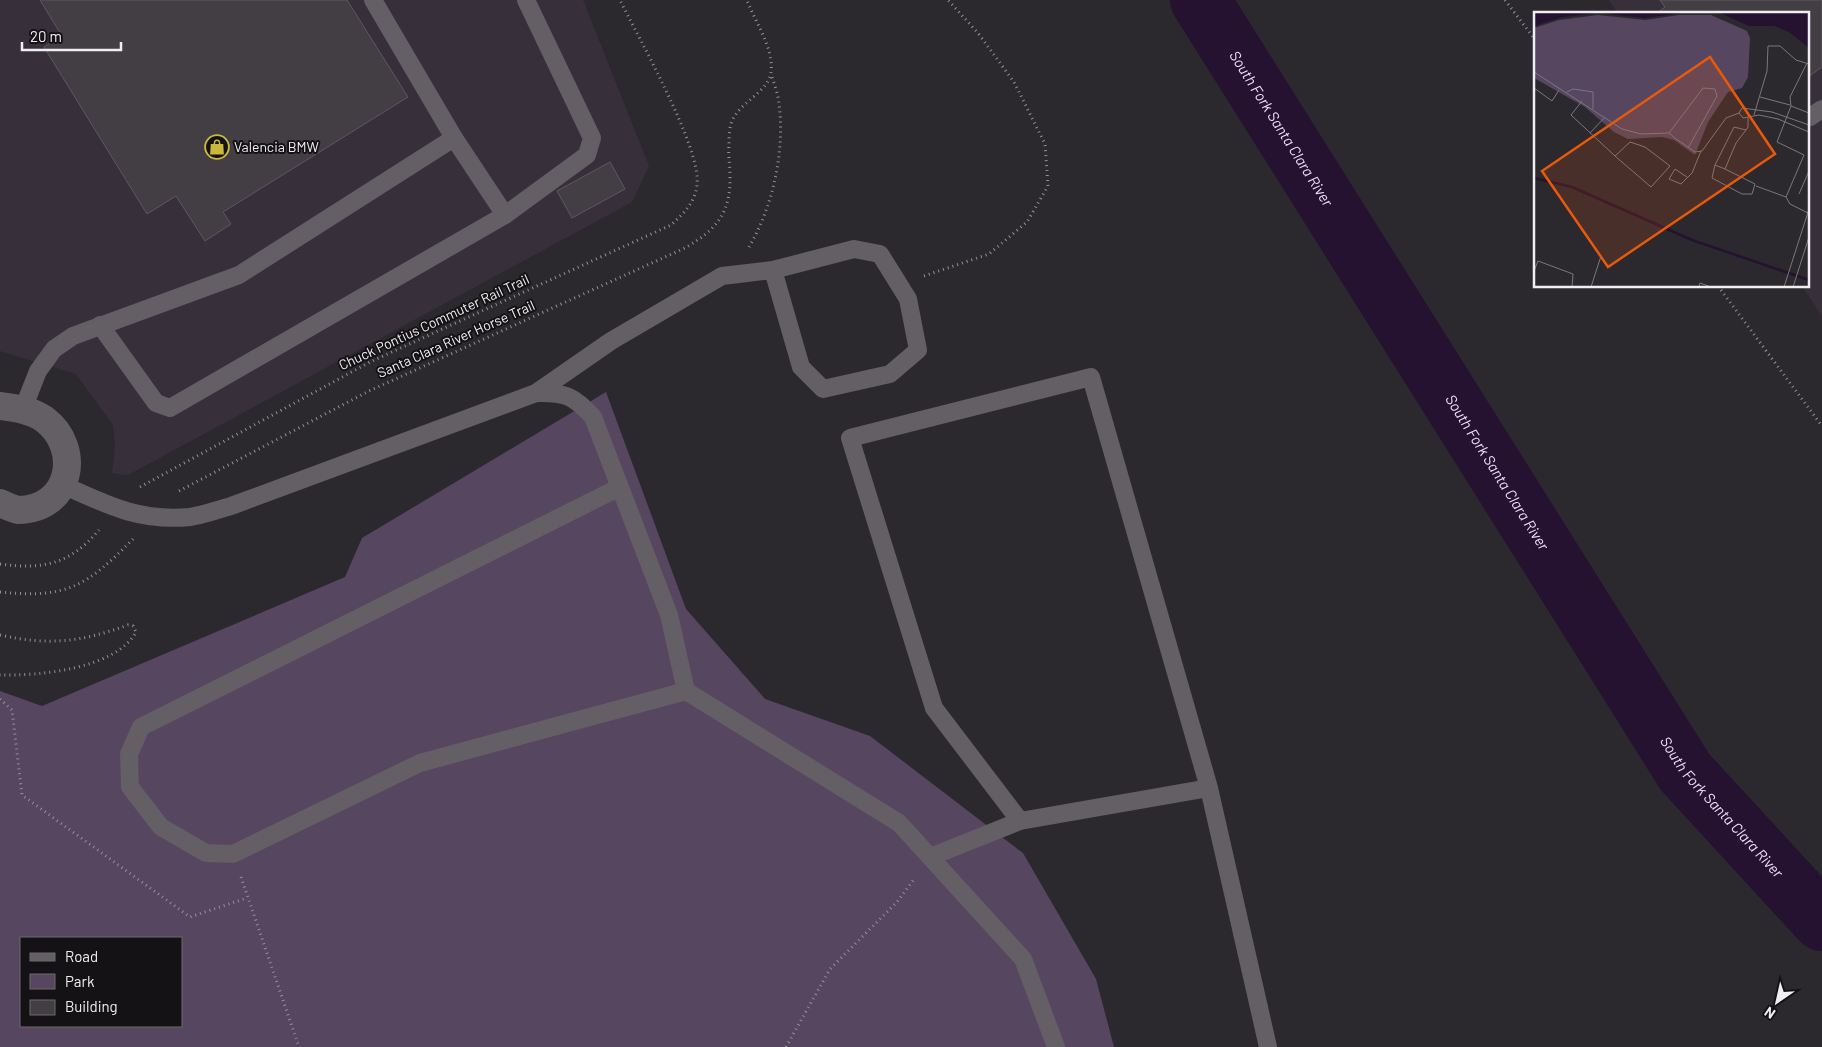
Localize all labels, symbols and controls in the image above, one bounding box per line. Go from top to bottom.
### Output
inset map [1534,12,1810,288]
scale bar [22,20,121,52]
text: 20 m [30,27,62,45]
water label: South Fork Santa Clara River [1226,47,1338,210]
shop icon: Valencia BMW [204,134,230,160]
place label: Valencia BMW [234,138,319,155]
street label: Chuck Pontius Commuter Rail Trail [336,270,532,373]
street label: Santa Clara River Horse Trail [374,296,537,381]
water label: South Fork Santa Clara River [1442,391,1554,554]
water label: South Fork Santa Clara River [1657,733,1788,881]
legend [20,937,182,1027]
text: Road [65,947,98,965]
text: Park [65,972,95,990]
north arrow [1752,977,1802,1027]
text: Building [65,997,118,1015]
text: N [1761,1004,1778,1023]

